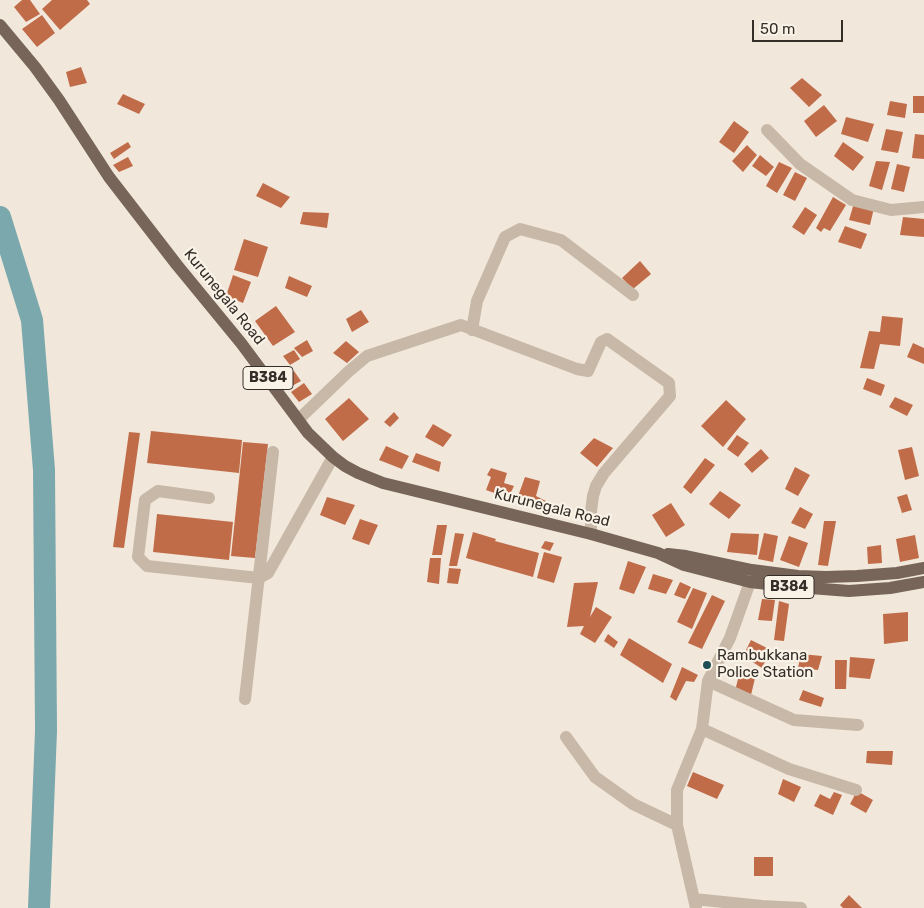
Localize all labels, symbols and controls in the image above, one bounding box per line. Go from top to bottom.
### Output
scale bar [754,10,845,42]
text: 50 m [760,20,795,38]
street label: Kurunegala Road [180,245,268,349]
road number: B384 [243,366,293,389]
street label: Kurunegala Road [492,485,612,531]
road number: B384 [764,576,814,598]
place label: Rambukkana Police Station [717,647,813,682]
marker: Rambukkana Police Station [701,659,713,671]

